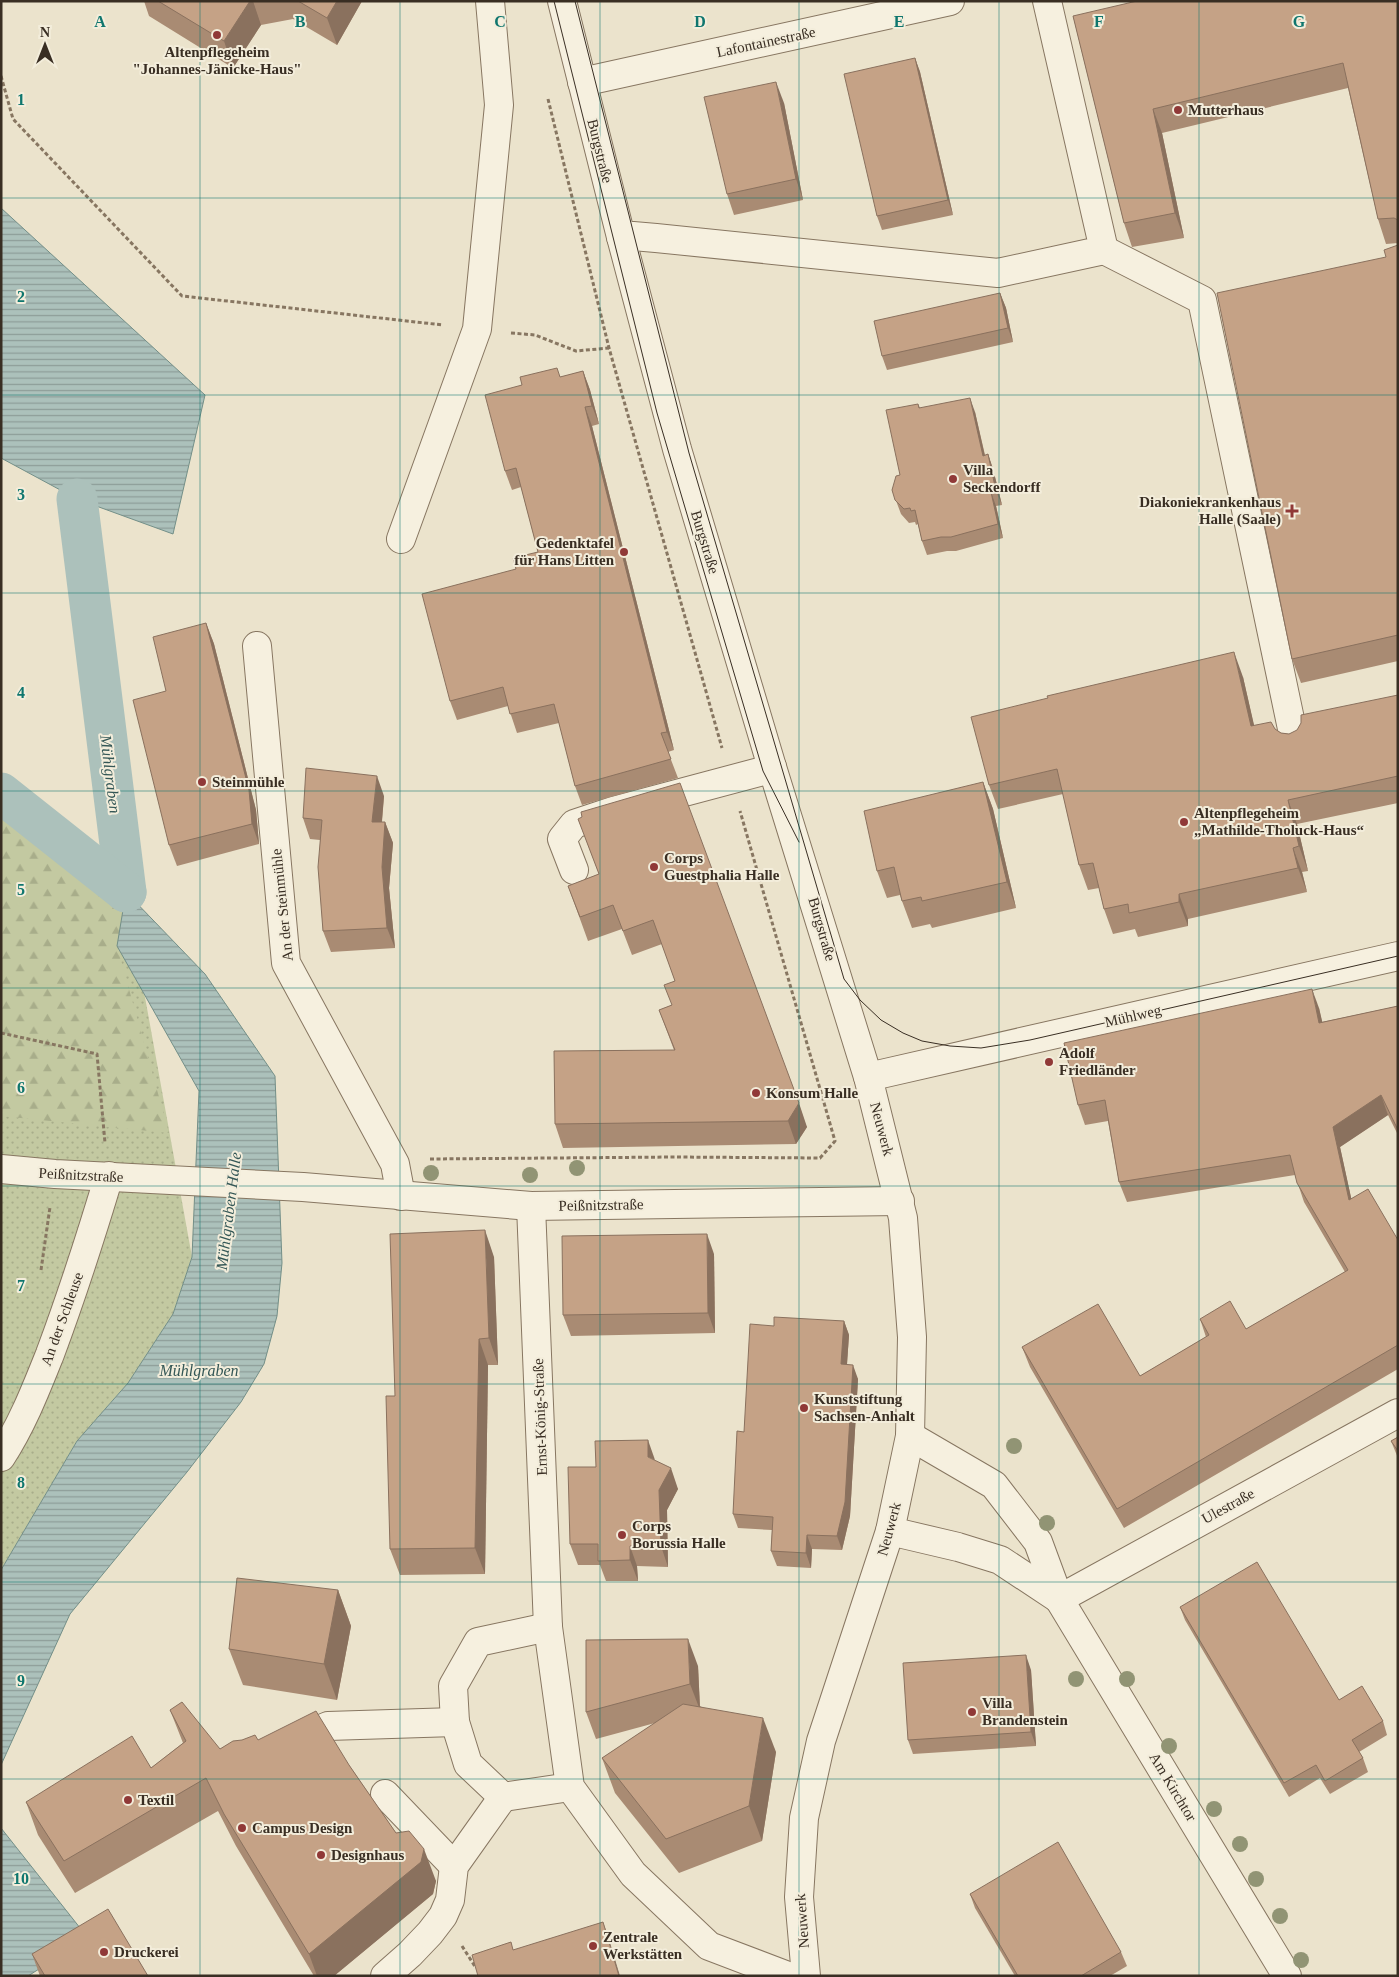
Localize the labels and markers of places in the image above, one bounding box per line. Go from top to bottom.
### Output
marker: Altenpflegeheim "Johannes-Jänicke-Haus" [211,29,223,41]
place label: Altenpflegeheim "Johannes-Jänicke-Haus" [132,44,302,77]
place label: Mutterhaus [1188,102,1264,118]
marker: Mutterhaus [1172,104,1184,116]
place label: Villa Seckendorff [963,462,1041,495]
marker: Villa Seckendorff [947,473,959,485]
place label: Diakoniekrankenhaus Halle (Saale) [1139,494,1281,528]
marker: Diakoniekrankenhaus Halle (Saale) [1285,504,1299,518]
place label: Gedenktafel für Hans Litten [514,535,615,568]
marker: Gedenktafel für Hans Litten [618,546,630,558]
place label: Steinmühle [212,774,285,790]
marker: Steinmühle [196,776,208,788]
place label: Altenpflegeheim „Mathilde-Tholuck-Haus“ [1194,805,1365,838]
marker: Altenpflegeheim „Mathilde-Tholuck-Haus“ [1178,816,1190,828]
place label: Corps Guestphalia Halle [664,850,780,883]
marker: Corps Guestphalia Halle [648,861,660,873]
place label: Adolf Friedländer [1059,1045,1136,1078]
marker: Adolf Friedländer [1043,1056,1055,1068]
place label: Konsum Halle [766,1085,858,1101]
marker: Konsum Halle [750,1087,762,1099]
place label: Kunststiftung Sachsen-Anhalt [814,1391,915,1424]
marker: Kunststiftung Sachsen-Anhalt [798,1402,810,1414]
place label: Corps Borussia Halle [632,1518,726,1551]
marker: Corps Borussia Halle [616,1529,628,1541]
place label: Villa Brandenstein [982,1695,1069,1728]
marker: Villa Brandenstein [966,1706,978,1718]
place label: Textil [138,1792,174,1808]
marker: Textil [122,1794,134,1806]
place label: Campus Design [252,1820,353,1836]
marker: Campus Design [236,1822,248,1834]
place label: Designhaus [331,1847,405,1863]
marker: Designhaus [315,1849,327,1861]
place label: Zentrale Werkstätten [603,1929,683,1962]
marker: Zentrale Werkstätten [587,1940,599,1952]
place label: Druckerei [114,1944,179,1960]
marker: Druckerei [98,1946,110,1958]

